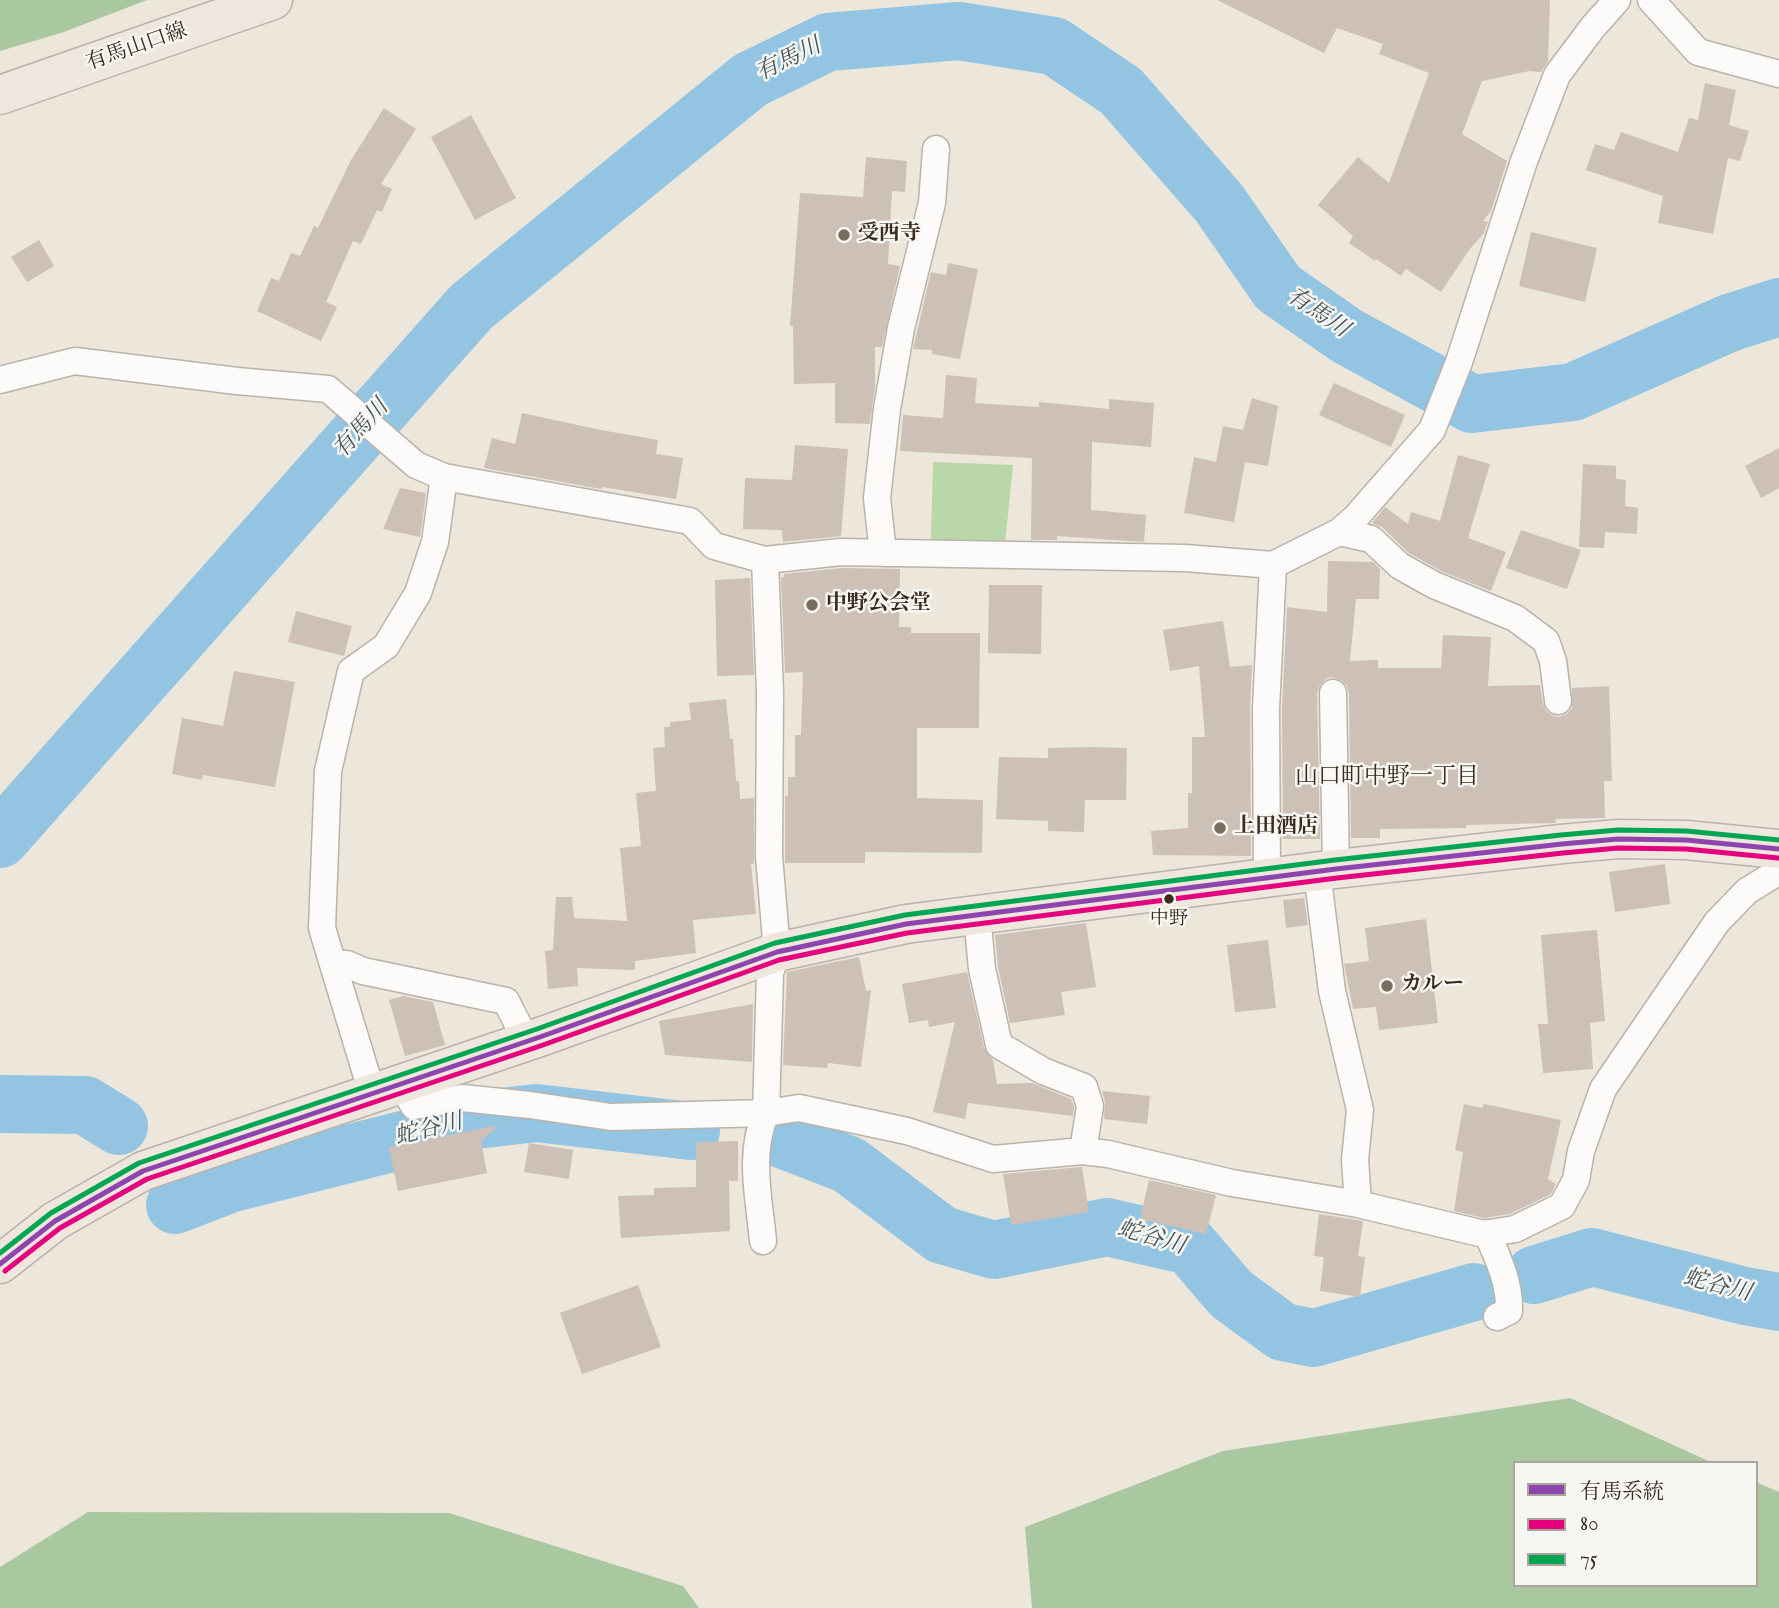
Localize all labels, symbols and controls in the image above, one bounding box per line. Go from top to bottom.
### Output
street label: 有馬山口線 [83,19,191,77]
water label: 有馬川 [752,33,826,89]
place label: 受西寺 [858,222,921,248]
marker: 受西寺 [836,227,852,243]
water label: 有馬川 [1281,283,1353,345]
water label: 有馬川 [329,395,395,465]
place label: 中野公会堂 [826,592,931,618]
marker: 中野公会堂 [804,597,820,613]
district label: 山口町中野一丁目 [1295,764,1479,792]
place label: 上田酒店 [1234,815,1318,841]
marker: 上田酒店 [1212,820,1228,836]
marker: 中野 [1162,892,1176,906]
place label: 中野 [1150,909,1188,931]
place label: カルー [1401,973,1464,999]
marker: カルー [1379,978,1395,994]
water label: 蛇谷川 [392,1109,466,1153]
water label: 蛇谷川 [1114,1216,1188,1262]
water label: 蛇谷川 [1680,1265,1754,1309]
legend [1513,1461,1758,1587]
text: 有馬系統 [1580,1479,1664,1506]
text: 80 [1580,1511,1599,1538]
text: 75 [1580,1546,1597,1573]

